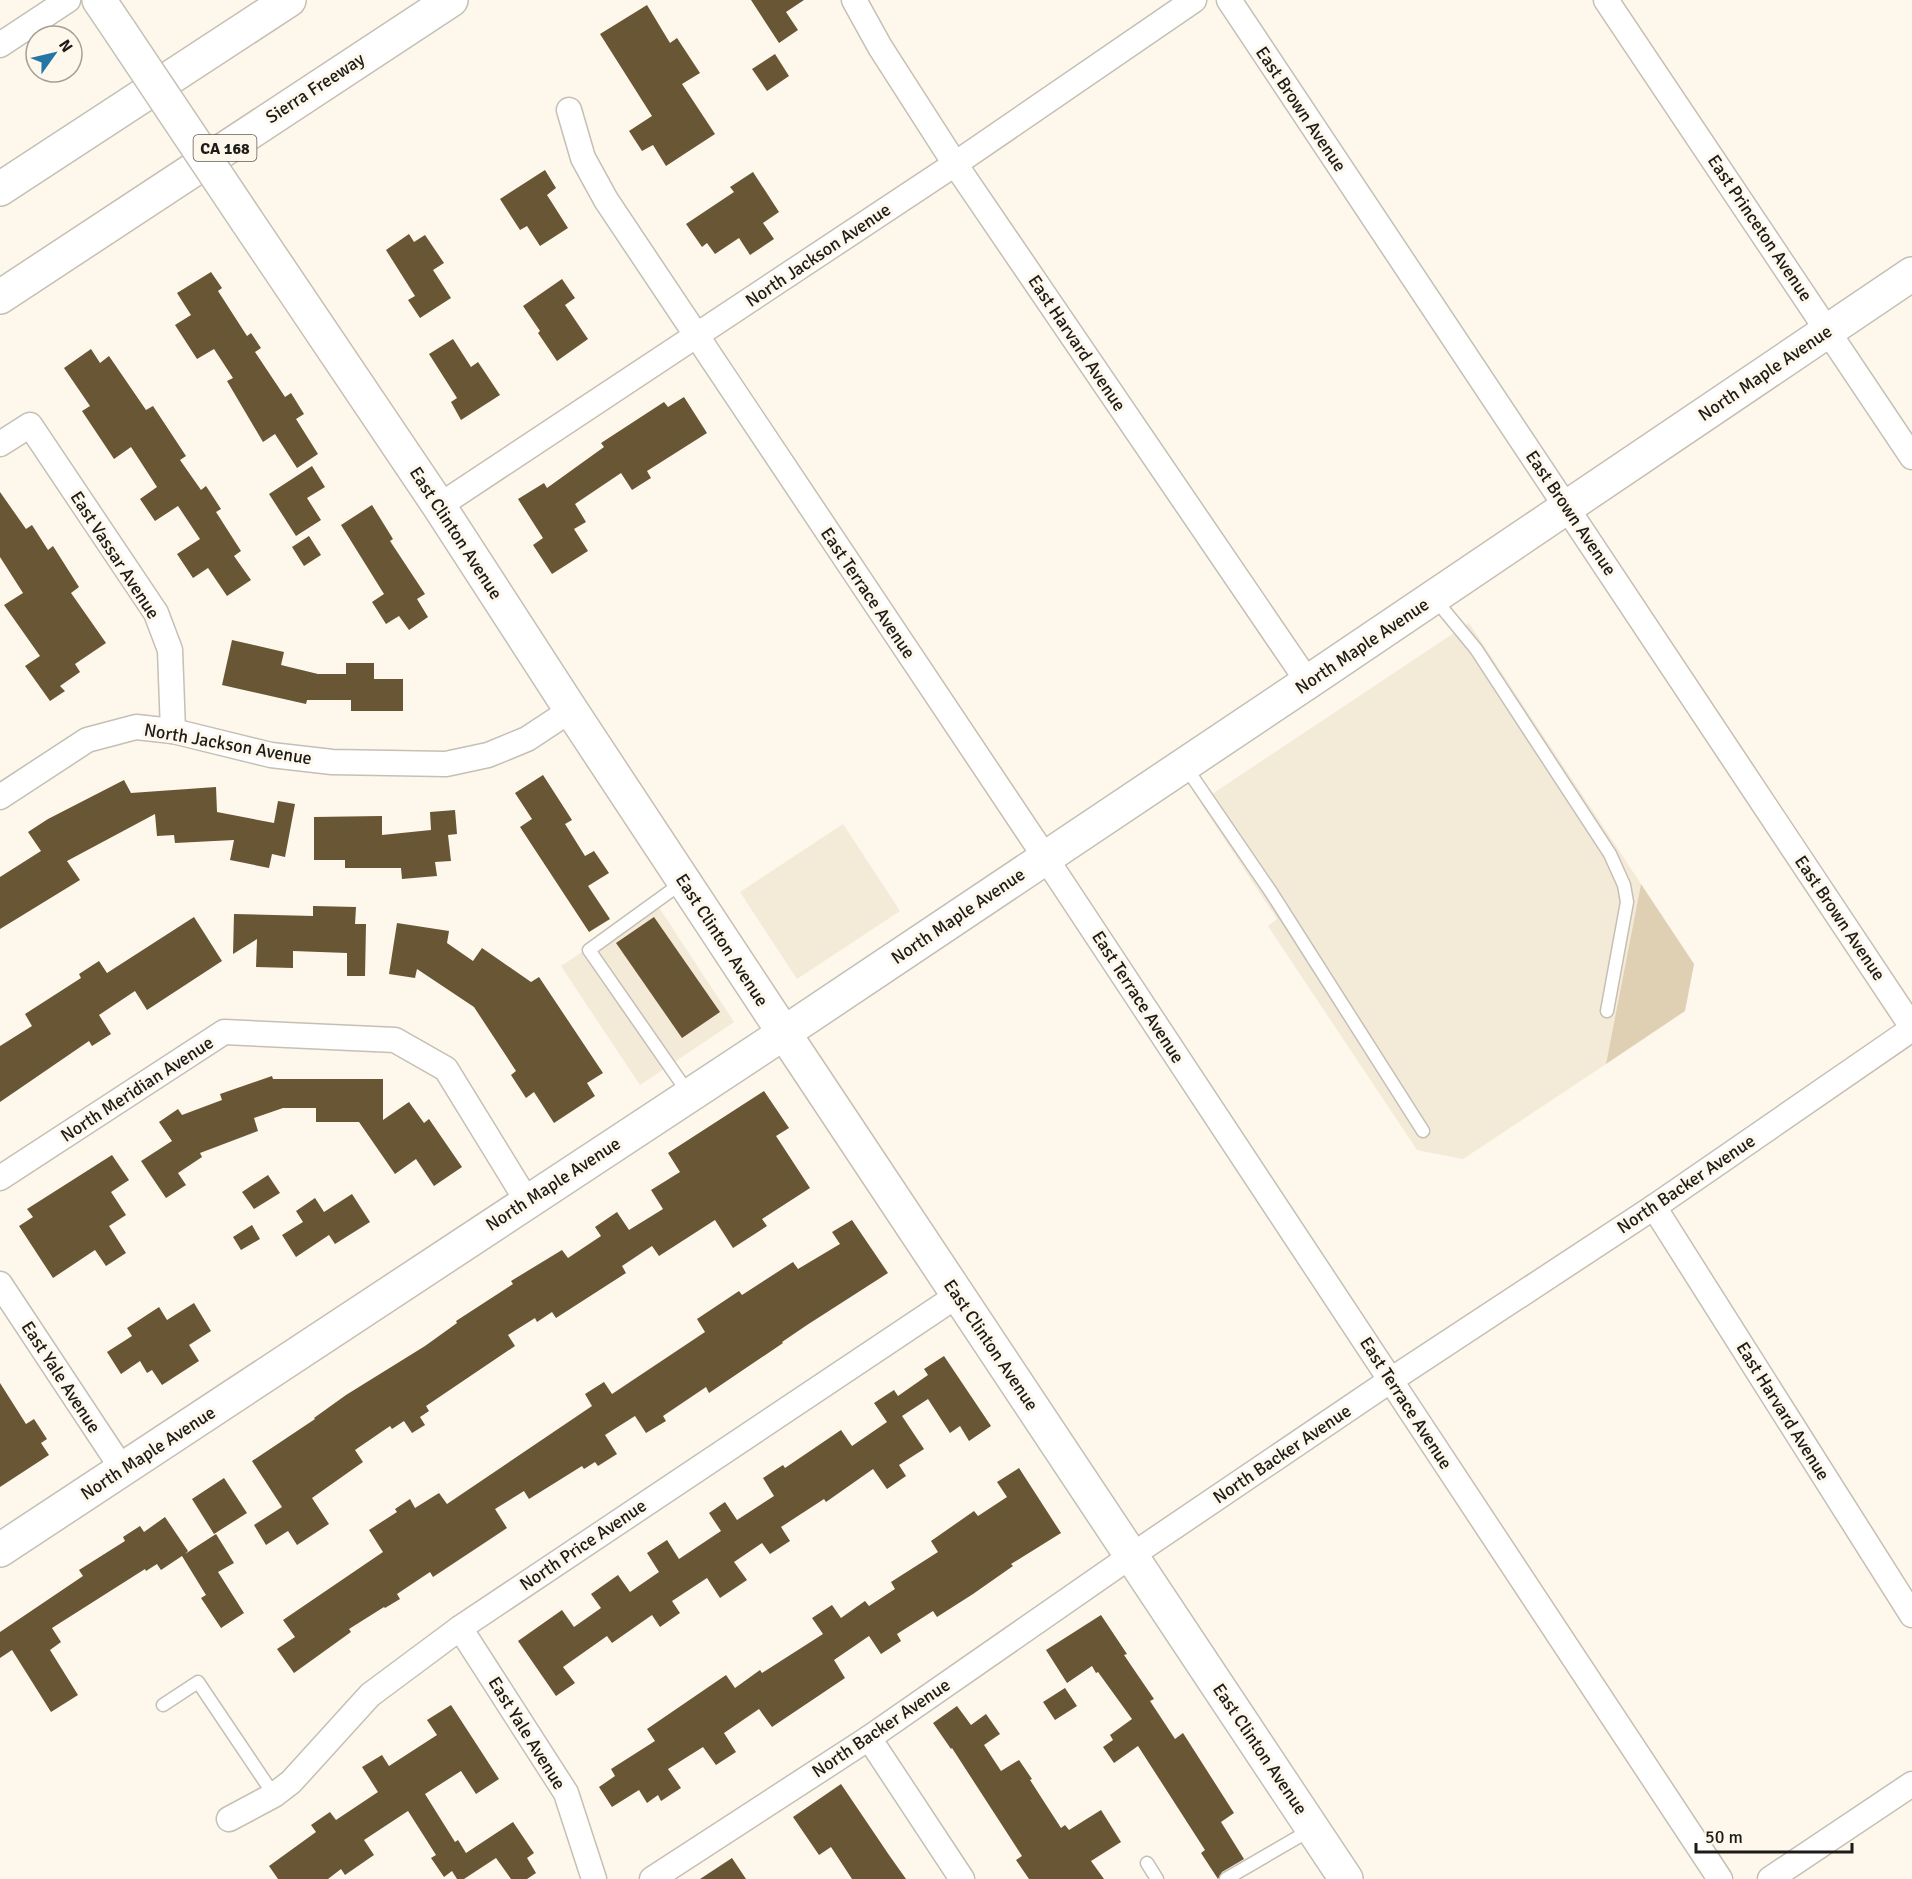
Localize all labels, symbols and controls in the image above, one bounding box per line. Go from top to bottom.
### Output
north arrow [24,24,84,84]
text: N [54,36,77,56]
street label: East Brown Avenue [1251,42,1351,176]
street label: Sierra Freeway [261,48,369,128]
road number: CA 168 [194,135,256,161]
street label: East Princeton Avenue [1703,151,1817,305]
street label: North Jackson Avenue [741,198,895,312]
street label: East Harvard Avenue [1023,271,1131,415]
street label: North Maple Avenue [1694,320,1836,426]
street label: East Brown Avenue [1521,446,1621,580]
street label: East Clinton Avenue [405,463,507,603]
street label: East Vassar Avenue [66,487,164,623]
street label: East Terrace Avenue [816,523,920,663]
street label: North Maple Avenue [1291,593,1433,699]
street label: North Jackson Avenue [142,718,314,770]
street label: East Brown Avenue [1790,851,1890,985]
street label: North Maple Avenue [887,863,1029,969]
street label: East Clinton Avenue [671,870,773,1010]
street label: East Terrace Avenue [1087,927,1189,1067]
street label: North Meridian Avenue [57,1031,217,1147]
street label: North Backer Avenue [1613,1130,1759,1238]
street label: North Maple Avenue [481,1132,625,1236]
street label: East Clinton Avenue [939,1275,1043,1415]
street label: East Yale Avenue [17,1317,105,1437]
street label: East Terrace Avenue [1355,1333,1457,1473]
street label: East Harvard Avenue [1731,1338,1835,1484]
street label: North Backer Avenue [1209,1400,1355,1508]
street label: North Maple Avenue [76,1401,220,1505]
street label: North Price Avenue [515,1494,651,1596]
street label: East Yale Avenue [483,1672,571,1794]
street label: North Backer Avenue [808,1674,954,1782]
street label: East Clinton Avenue [1208,1679,1312,1819]
scale bar [1696,1816,1852,1854]
text: 50 m [1705,1826,1743,1848]

